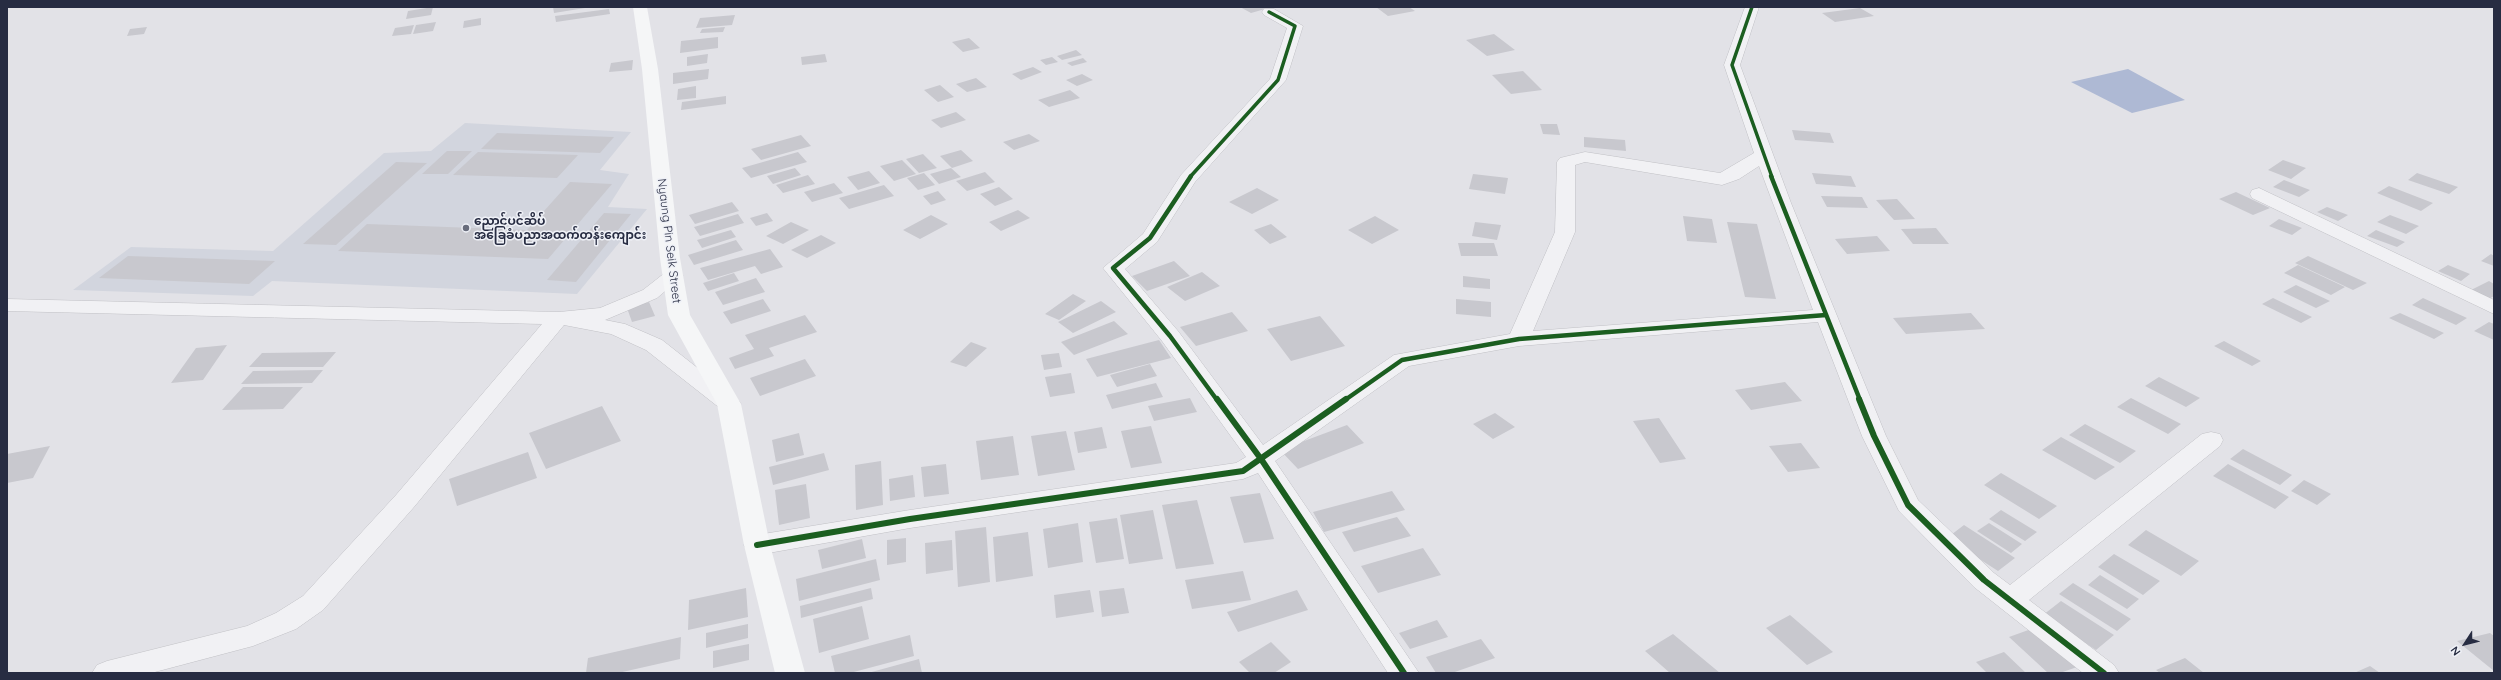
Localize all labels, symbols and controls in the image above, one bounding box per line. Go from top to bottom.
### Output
street label: Nyaung Pin Seik Street [654,178,684,304]
place label: ညောင်ပင်ဆိပ် အခြေခံပညာအထက်တန်းကျောင်း [474,214,646,242]
marker: ညောင်ပင်ဆိပ် အခြေခံပညာအထက်တန်းကျောင်း [461,223,471,233]
north arrow [2445,624,2485,664]
text: N [2447,644,2463,658]

